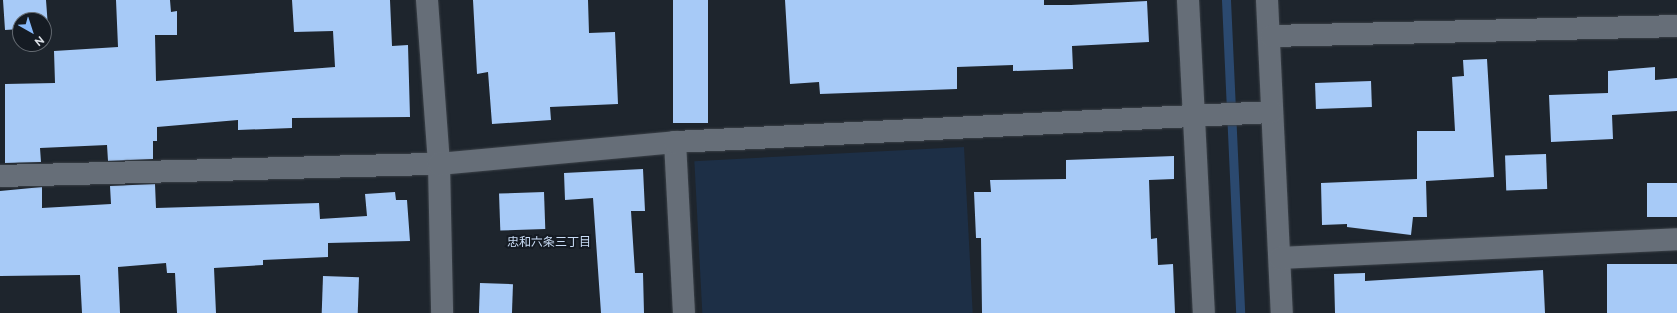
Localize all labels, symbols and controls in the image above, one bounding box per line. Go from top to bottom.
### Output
north arrow [12,12,52,52]
text: N [32,33,47,49]
district label: 忠和六条三丁目 [507,236,591,250]

